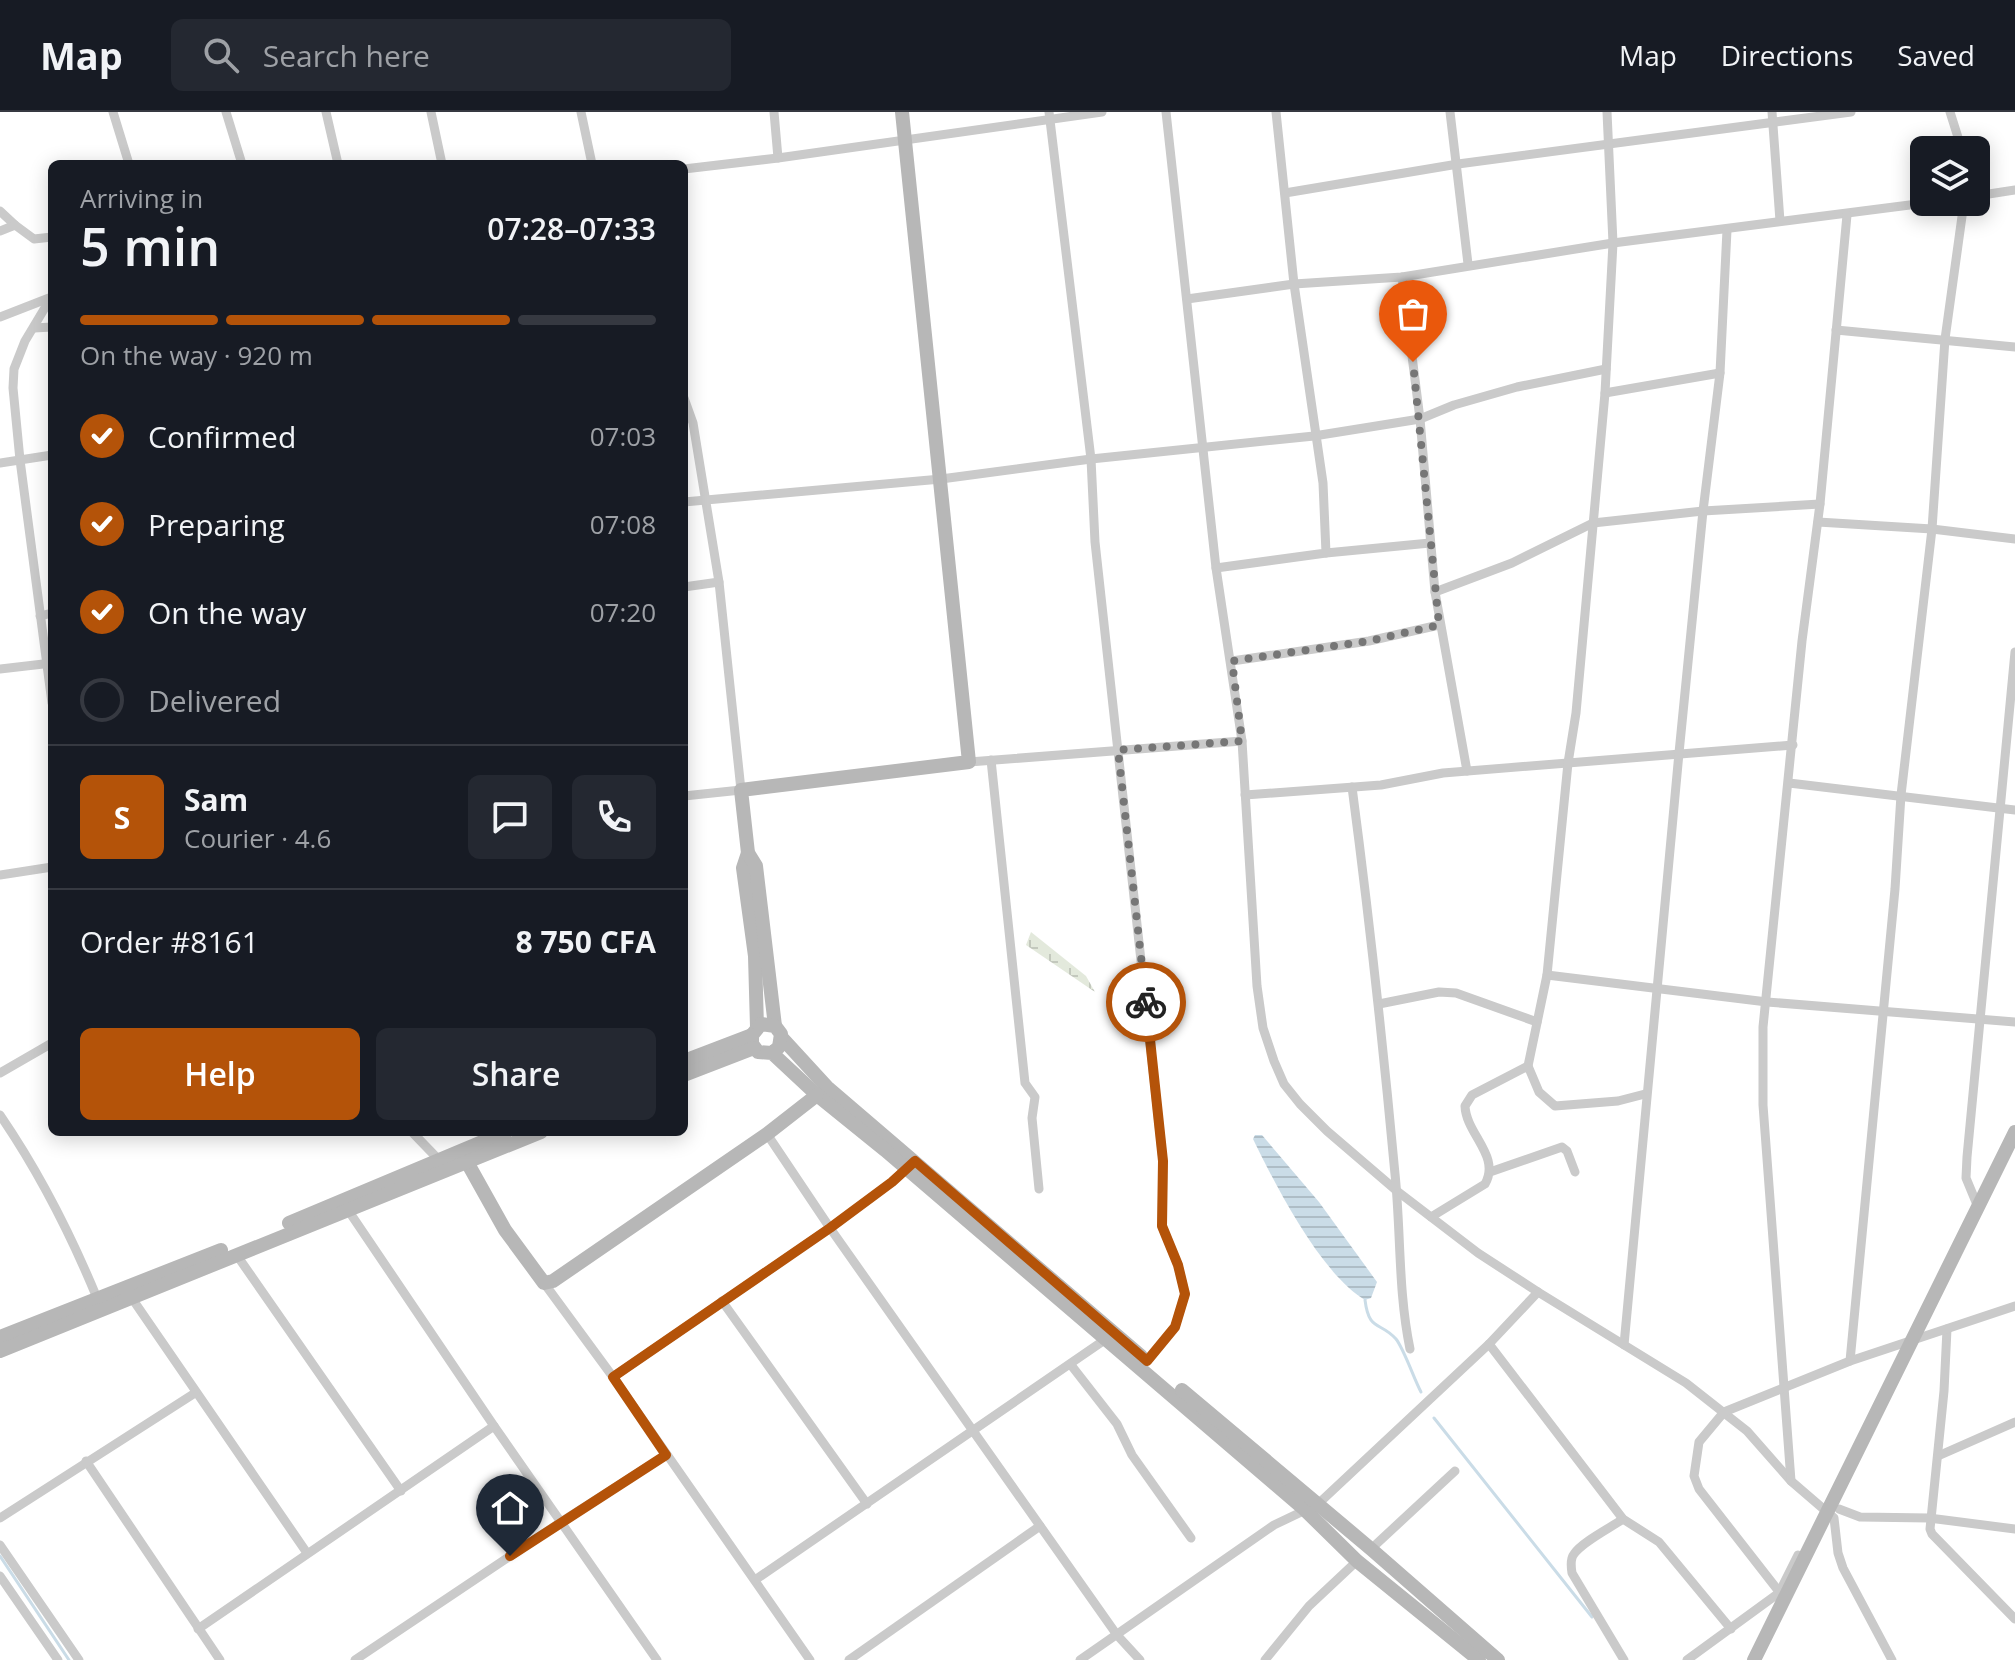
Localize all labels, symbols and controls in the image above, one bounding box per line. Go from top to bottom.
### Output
search box [171,19,731,91]
text: Map [40,29,123,81]
icon: search [199,33,243,77]
text: Search here [263,35,430,76]
text: Map [1619,36,1677,74]
text: Directions [1721,36,1853,74]
text: Saved [1897,36,1975,74]
map controls [1910,136,1990,216]
button: layers [1910,136,1990,216]
text: Arriving in [80,180,203,216]
text: 07:28–07:33 [487,208,656,249]
text: 5 min [80,210,220,281]
pin [1379,280,1447,362]
icon: bag [1391,292,1435,336]
text: On the way · 920 m [80,337,313,373]
icon: check [80,414,124,458]
text: Confirmed [148,416,296,457]
text: 07:03 [590,418,656,454]
icon: check [80,502,124,546]
text: Preparing [148,504,285,545]
text: 07:08 [590,506,656,542]
icon: check [80,590,124,634]
text: On the way [148,592,306,633]
text: 07:20 [590,594,656,630]
text: Delivered [148,680,281,721]
button: chat [468,775,552,859]
button: phone [572,775,656,859]
text: Sam [184,779,248,820]
text: S [114,797,130,838]
text: Courier · 4.6 [184,820,331,856]
text: Order #8161 [80,921,259,962]
text: 8 750 CFA [516,921,656,962]
courier [1106,962,1186,1042]
icon: bike [1124,980,1168,1024]
button: Help [80,1028,360,1120]
button: Share [376,1028,656,1120]
pin [476,1474,544,1556]
icon: home [488,1486,532,1530]

